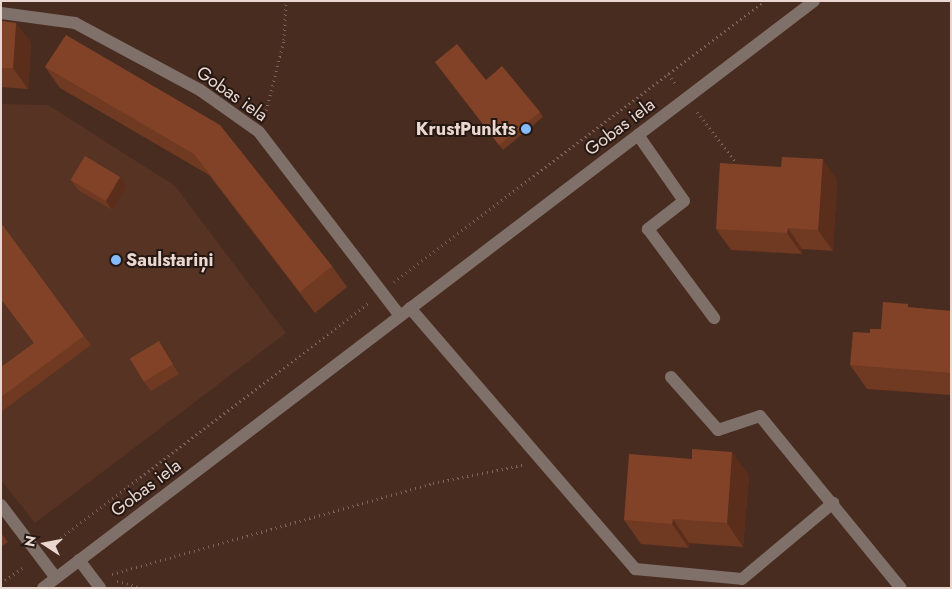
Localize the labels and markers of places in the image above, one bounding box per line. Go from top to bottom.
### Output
place label: KrustPunkts [416,118,516,140]
marker: KrustPunkts [520,123,532,135]
place label: Saulstariņi [126,249,213,271]
marker: Saulstariņi [110,254,122,266]

